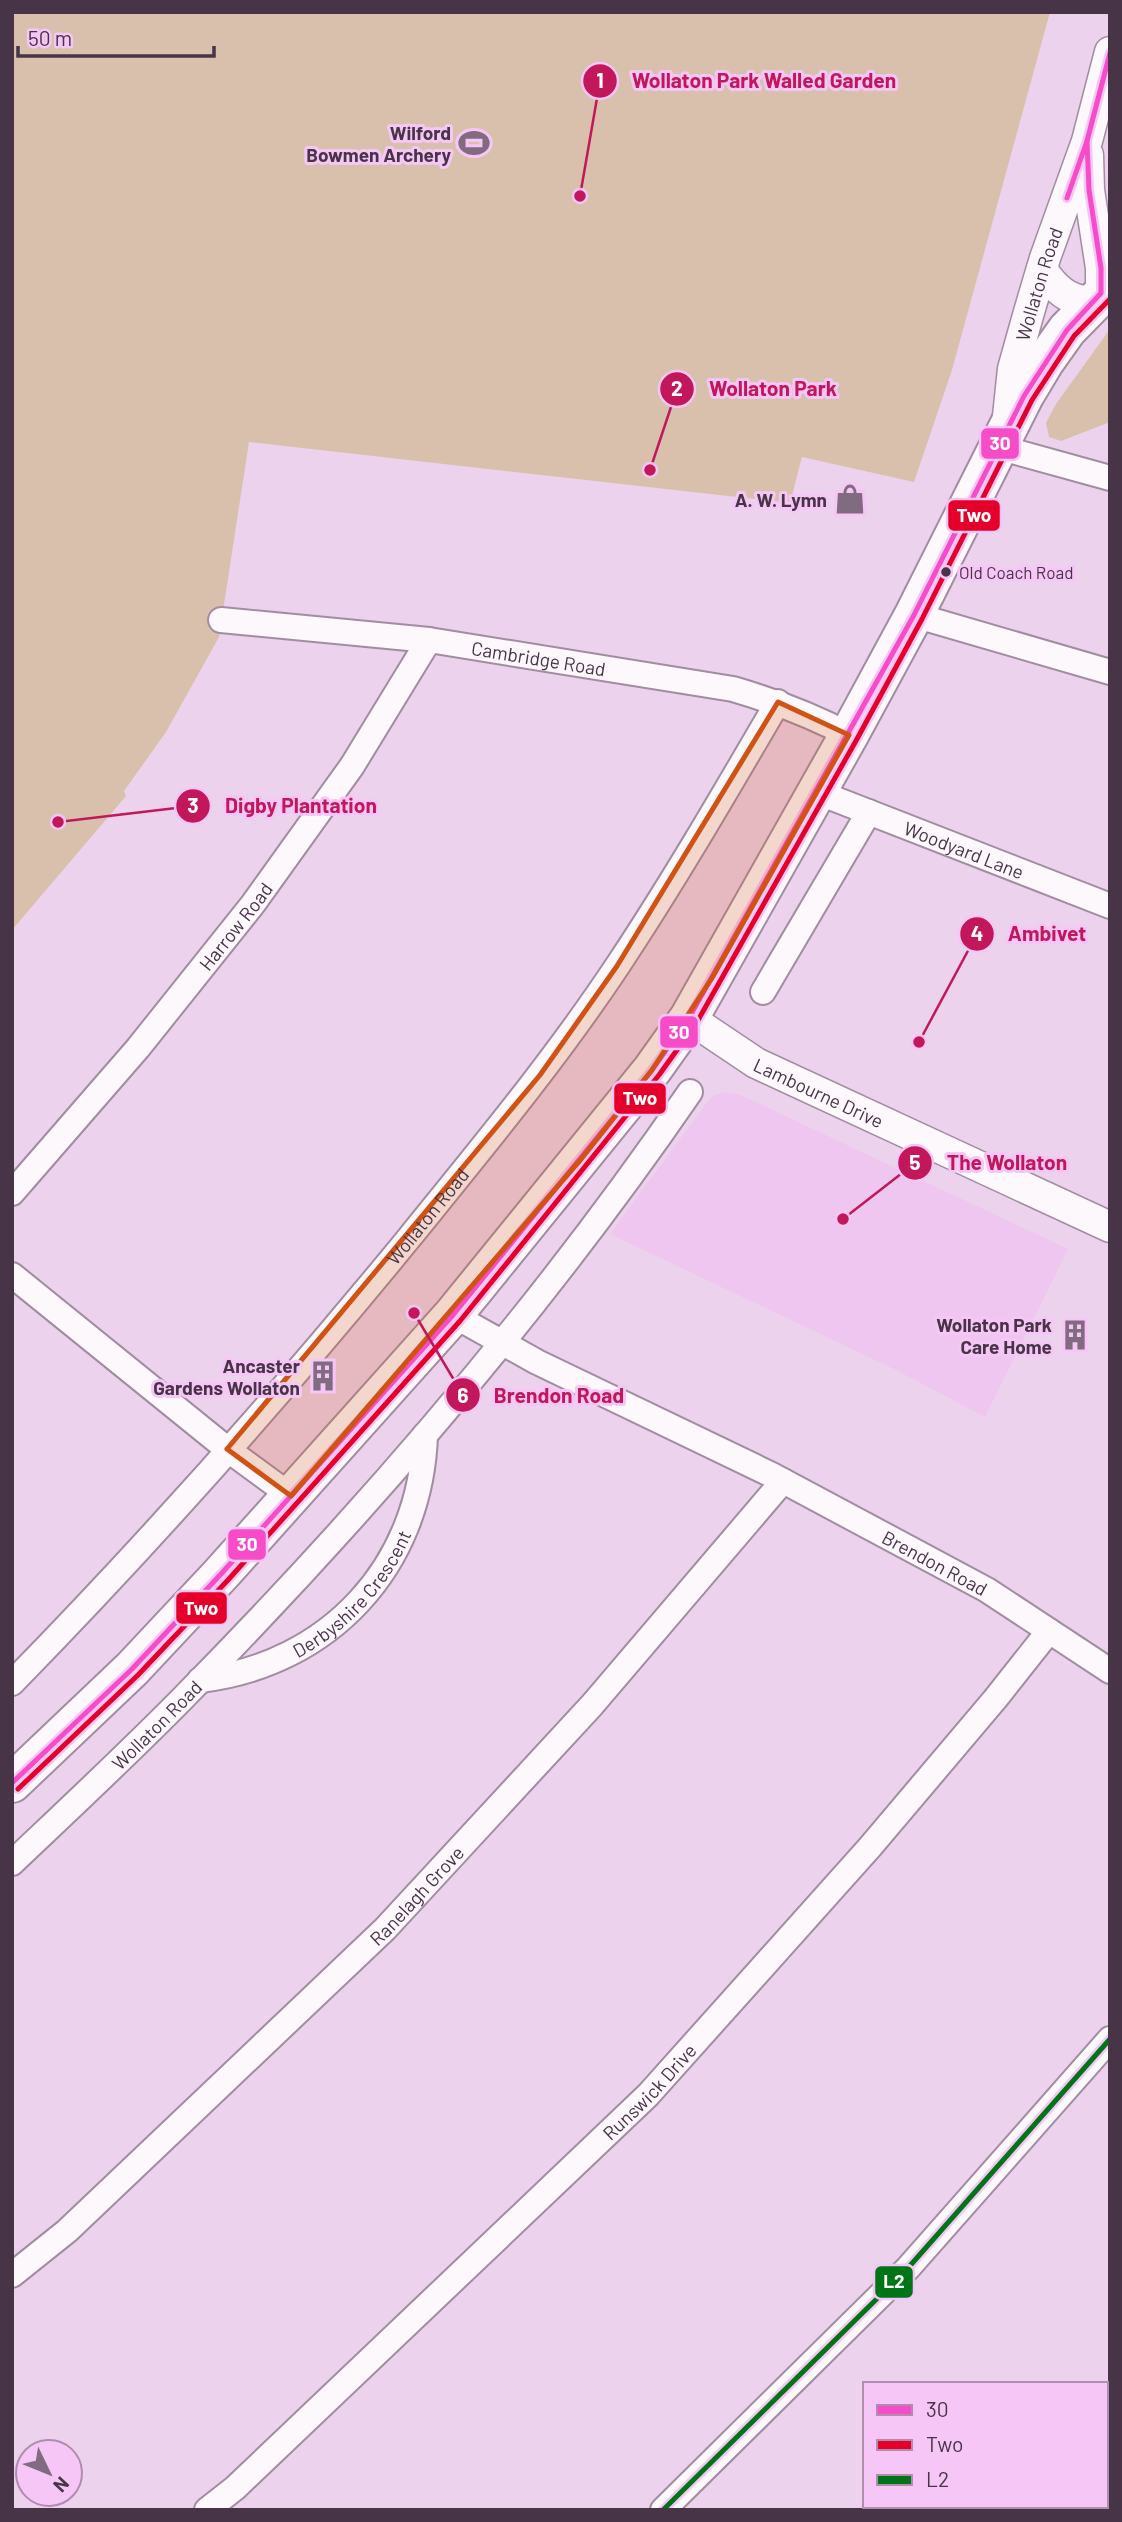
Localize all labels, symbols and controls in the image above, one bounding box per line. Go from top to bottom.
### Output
scale bar [18,14,214,58]
text: 50 m [28,25,72,50]
callout: Wollaton Park Walled Garden [583,60,910,102]
text: 1 [596,67,604,92]
text: Wollaton Park Walled Garden [632,67,896,92]
place label: Wilford Bowmen Archery [306,121,451,166]
sports icon: Wilford Bowmen Archery [457,126,491,160]
street label: Wollaton Road [1010,224,1067,343]
callout: Wollaton Park [660,368,851,410]
text: 2 [671,375,683,400]
text: Wollaton Park [709,375,837,400]
line badge: 30 [980,427,1020,460]
text: 30 [989,431,1011,454]
shop icon: A. W. Lymn [833,482,867,516]
place label: A. W. Lymn [735,488,827,511]
line badge: Two [947,499,1001,532]
text: Two [957,503,991,526]
place label: Old Coach Road [959,562,1073,582]
marker: Old Coach Road [939,565,953,579]
street label: Cambridge Road [470,636,607,680]
callout: Digby Plantation [176,785,391,827]
text: 3 [187,792,199,817]
text: Digby Plantation [225,792,377,817]
street label: Woodyard Lane [901,816,1028,883]
street label: Harrow Road [193,878,277,975]
callout: Ambivet [959,913,1100,955]
text: 4 [971,920,983,945]
text: Ambivet [1008,920,1086,945]
line badge: 30 [659,1015,699,1049]
text: 30 [668,1020,690,1043]
street label: Lambourne Drive [750,1052,887,1132]
line badge: Two [613,1082,667,1115]
text: Two [623,1086,657,1109]
callout: The Wollaton [898,1142,1081,1184]
text: 5 [909,1149,921,1174]
text: The Wollaton [947,1149,1067,1174]
street label: Wollaton Road [381,1163,473,1269]
place label: Wollaton Park Care Home [936,1313,1052,1358]
building icon: Wollaton Park Care Home [1058,1318,1092,1352]
place label: Ancaster Gardens Wollaton [153,1354,301,1399]
building icon: Ancaster Gardens Wollaton [306,1359,340,1393]
callout: Brendon Road [445,1374,638,1416]
text: 6 [457,1382,469,1407]
text: Brendon Road [494,1382,624,1407]
street label: Brendon Road [879,1525,992,1600]
street label: Derbyshire Crescent [288,1526,415,1661]
line badge: 30 [227,1528,267,1561]
text: 30 [236,1532,258,1555]
line badge: Two [175,1591,228,1625]
text: Two [184,1596,218,1619]
street label: Wollaton Road [106,1675,206,1774]
street label: Ranelagh Grove [364,1841,468,1949]
street label: Runswick Drive [597,2038,700,2144]
line badge: L2 [874,2265,914,2299]
text: L2 [883,2269,905,2292]
legend [863,2382,1108,2508]
text: 30 [926,2396,949,2421]
text: Two [926,2431,963,2456]
north arrow [14,2438,84,2508]
text: L2 [926,2466,949,2491]
text: N [49,2472,75,2497]

